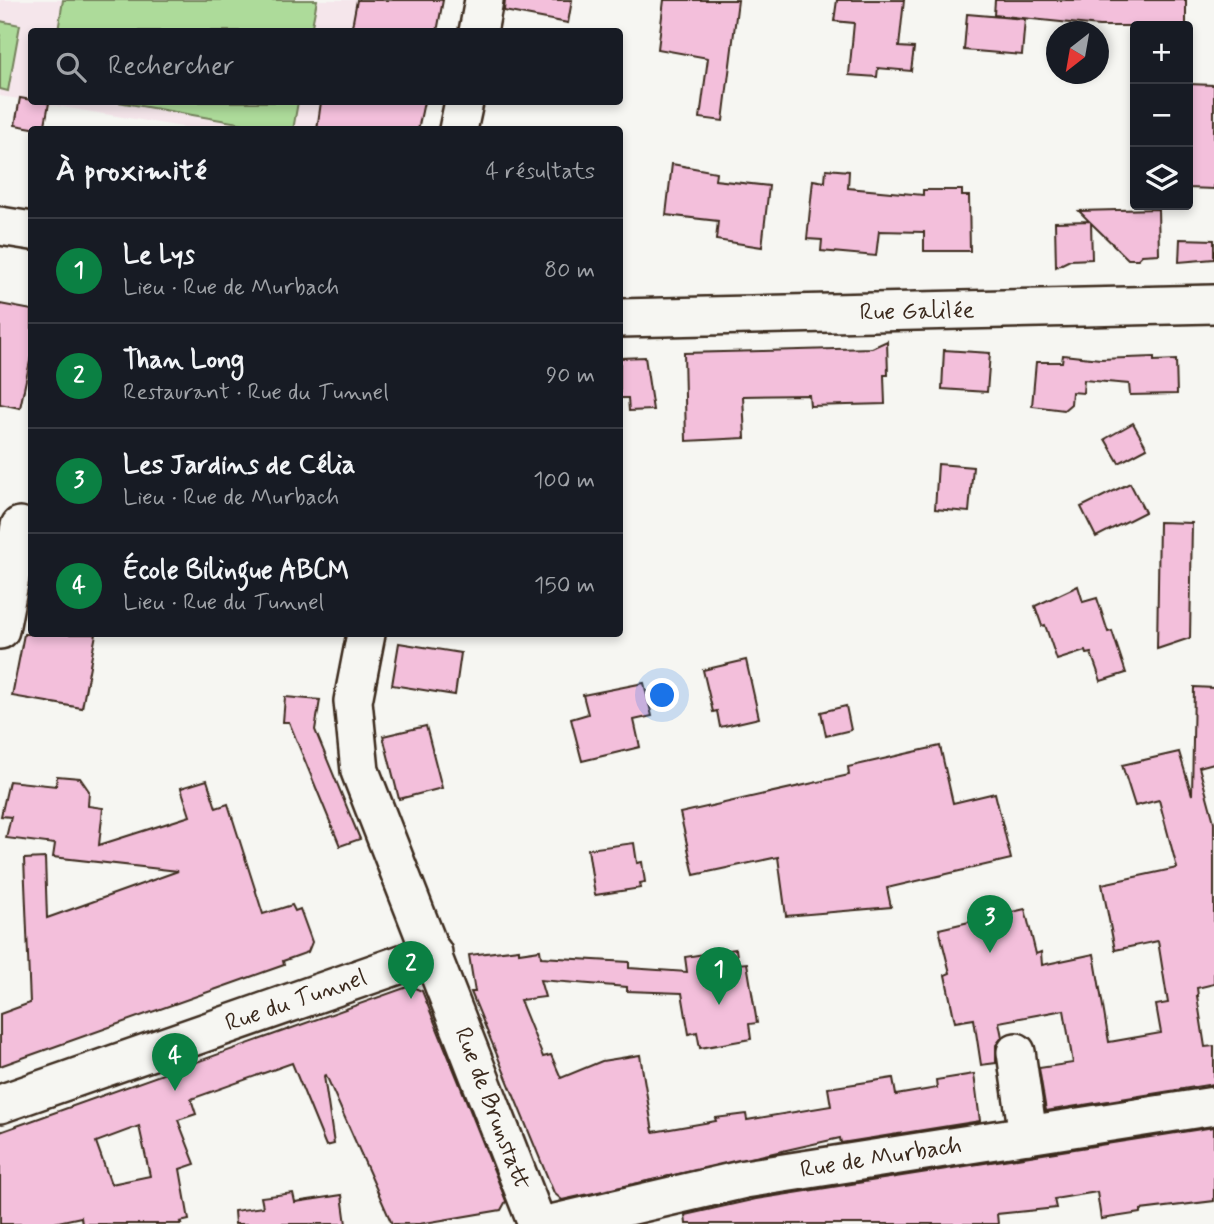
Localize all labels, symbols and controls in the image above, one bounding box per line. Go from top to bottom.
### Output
north arrow [1046,21,1109,84]
map controls [1130,21,1193,210]
button: + [1130,21,1193,84]
search box [28,28,623,105]
icon: search [52,48,90,86]
text: Rechercher [108,50,234,84]
button: − [1130,84,1193,147]
button: layers [1130,147,1193,210]
text: À proximité [56,152,207,191]
text: 4 résultats [485,157,595,187]
text: Le Lys [123,239,195,273]
text: 1 [74,256,84,286]
text: 80 m [544,256,595,286]
text: Lieu · Rue de Murbach [123,273,339,303]
street label: Rue Galilée [859,295,975,328]
text: Than Long [123,344,244,378]
text: 2 [73,361,85,391]
text: 90 m [546,361,595,391]
text: Restaurant · Rue du Tunnel [123,378,389,408]
text: Les Jardins de Célia [123,449,355,483]
text: 3 [74,466,84,496]
text: 100 m [533,466,595,496]
text: Lieu · Rue de Murbach [123,483,339,513]
text: École Bilingue ABCM [123,554,350,588]
text: 4 [72,571,86,601]
text: 150 m [534,571,595,601]
text: Lieu · Rue du Tunnel [123,588,324,618]
your location [645,678,679,712]
pin: 3 [967,895,1013,953]
pin: 2 [388,941,434,999]
pin: 1 [696,947,742,1005]
street label: Rue du Tunnel [221,962,371,1040]
street label: Rue de Brunstatt [447,1023,537,1195]
pin: 4 [152,1033,198,1091]
street label: Rue de Murbach [798,1130,964,1186]

